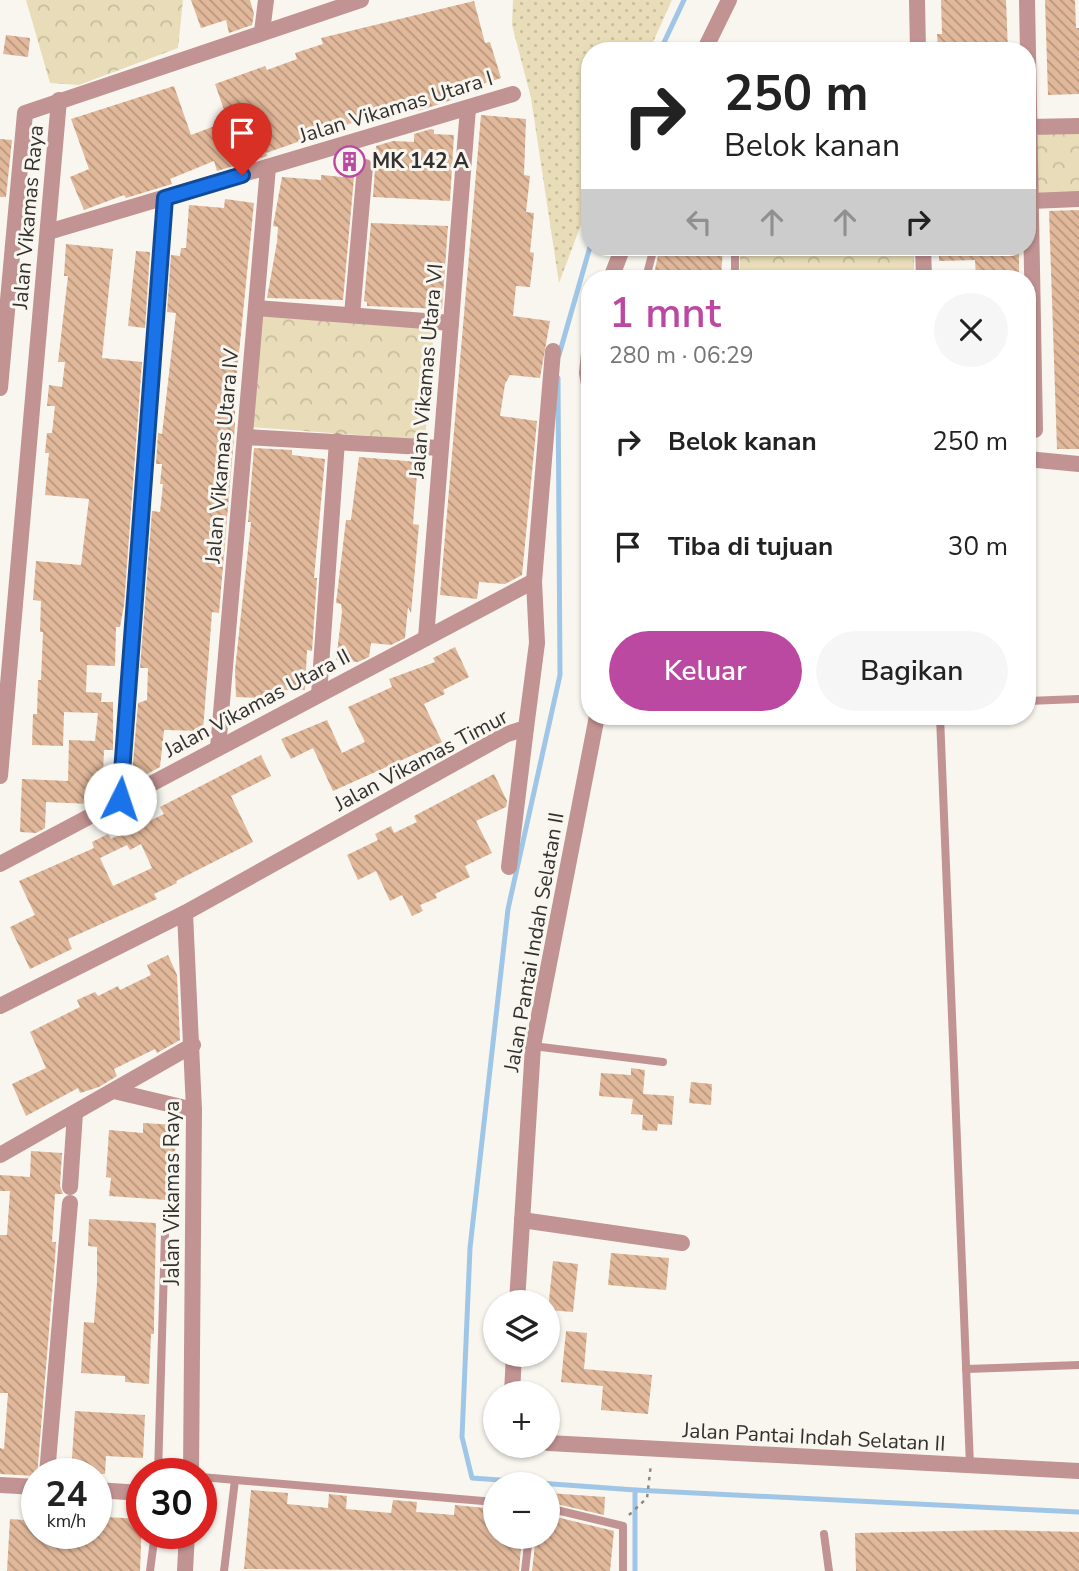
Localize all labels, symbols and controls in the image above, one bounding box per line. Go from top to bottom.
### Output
text: 250 m [724,60,868,127]
street label: Jalan Vikamas Utara I [295,64,496,150]
icon: right [609,70,700,161]
pin [212,103,272,175]
icon: arrive [223,114,261,152]
street label: Jalan Vikamas Raya [6,124,50,311]
text: Belok kanan [724,124,900,167]
building icon: MK 142 A [332,144,366,178]
place label: MK 142 A [372,147,469,175]
icon: left [680,203,718,241]
icon: ahead [753,203,791,241]
icon: ahead [826,203,864,241]
icon: right [899,203,937,241]
street label: Jalan Vikamas Utara VI [403,262,449,481]
text: 1 mnt [609,285,721,342]
button: close [934,293,1008,367]
text: 280 m · 06:29 [609,340,754,371]
street label: Jalan Vikamas Utara IV [199,347,245,566]
icon: right [609,423,647,461]
text: Belok kanan [668,424,817,459]
text: 250 m [932,424,1008,459]
icon: arrive [609,528,647,566]
text: Tiba di tujuan [668,529,833,564]
text: 30 m [948,529,1008,564]
button: Keluar [609,631,802,711]
button: Bagikan [816,631,1008,711]
street label: Jalan Vikamas Utara II [158,642,355,764]
street label: Jalan Vikamas Timur [328,702,513,818]
position arrow [83,762,157,836]
street label: Jalan Pantai Indah Selatan II [497,810,571,1075]
street label: Jalan Vikamas Raya [158,1101,186,1286]
map controls [483,1290,560,1549]
button: layers [483,1290,560,1367]
button: + [483,1381,560,1458]
street label: Jalan Pantai Indah Selatan II [681,1416,946,1458]
speed limit sign: 30 [126,1458,217,1549]
text: 24 [45,1471,88,1518]
button: − [483,1472,560,1549]
text: km/h [47,1509,86,1533]

